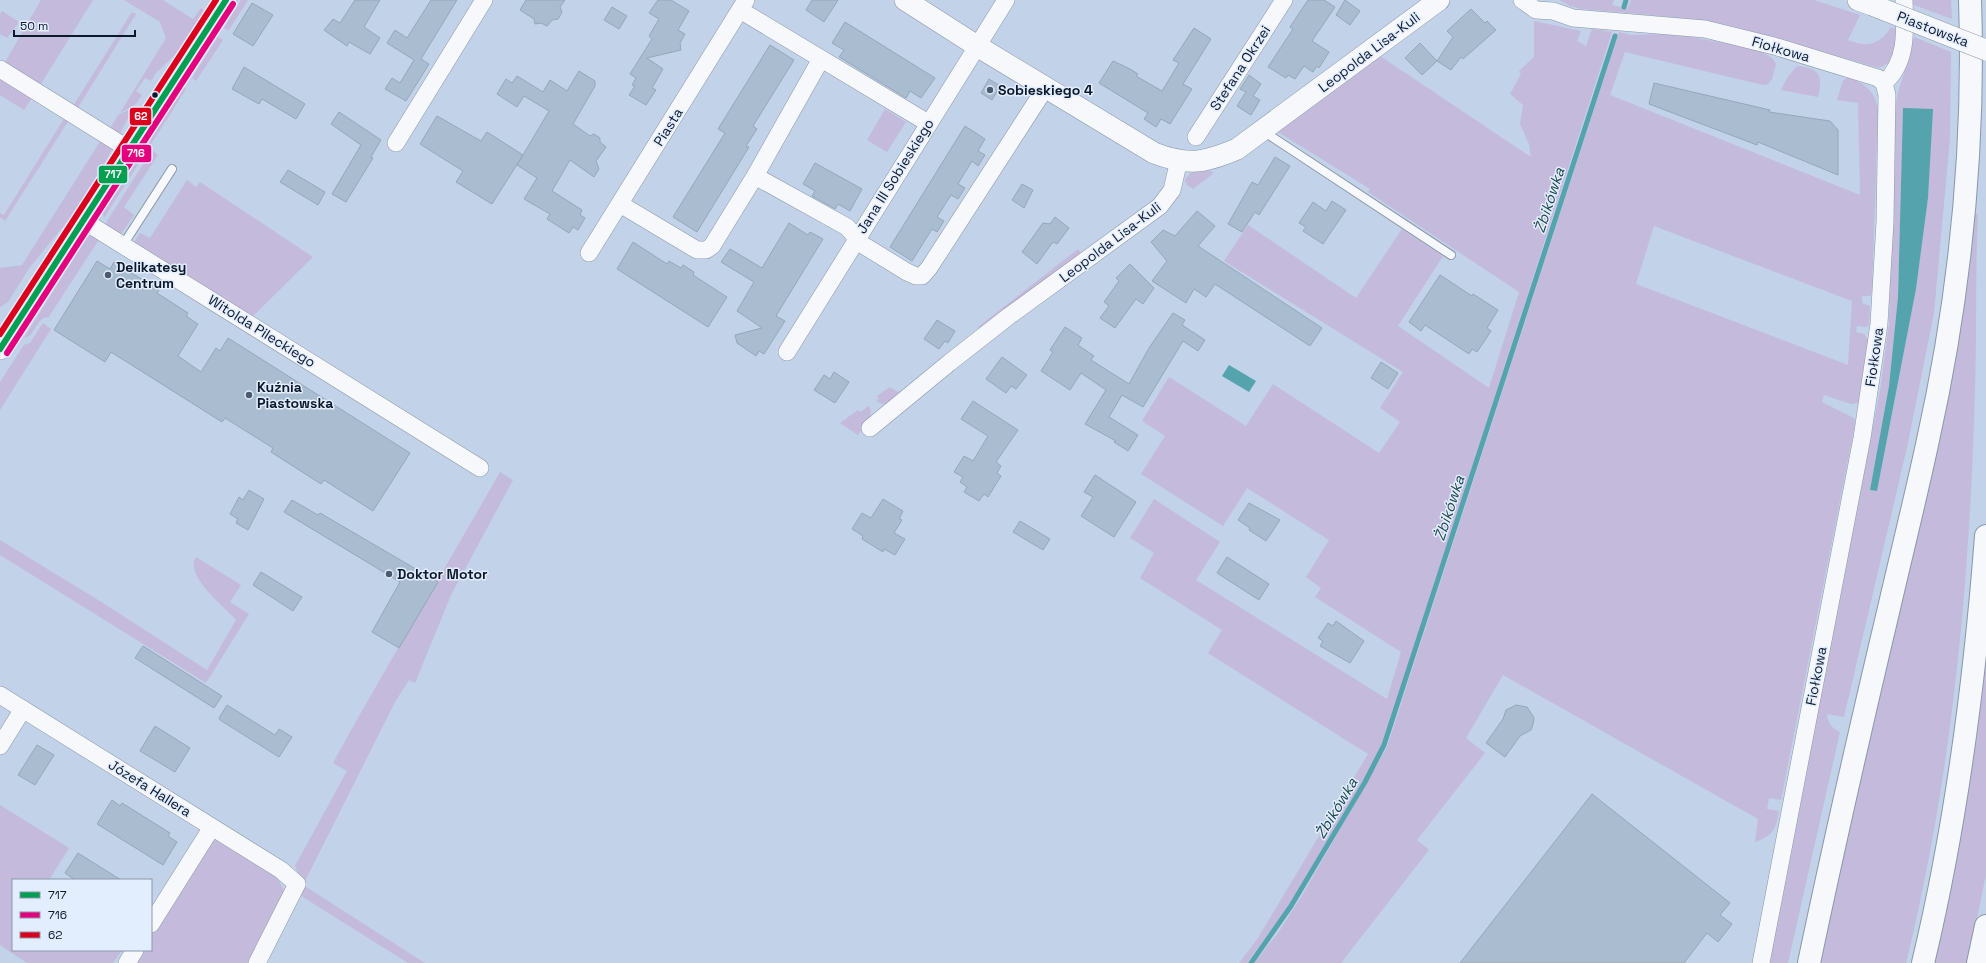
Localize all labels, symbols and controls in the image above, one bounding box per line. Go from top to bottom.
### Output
street label: Piastowska [1894,7,1972,51]
street label: Leopolda Lisa-Kuli [1315,8,1423,96]
scale bar [14,12,135,38]
text: 50 m [20,18,48,34]
street label: Stefana Okrzei [1206,22,1274,114]
street label: Fiołkowa [1750,32,1812,66]
place label: Sobieskiego 4 [998,81,1093,99]
marker: Sobieskiego 4 [985,85,995,95]
unlabelled marker [150,90,160,100]
street label: Piasta [649,105,687,149]
line badge: 62 [129,107,152,126]
text: 62 [134,109,148,123]
street label: Jana III Sobieskiego [852,115,938,237]
line badge: 716 [121,144,152,163]
text: 716 [127,146,145,160]
line badge: 717 [98,165,128,184]
water label: Żbikówka [1530,165,1569,235]
text: 717 [104,167,122,181]
street label: Leopolda Lisa-Kuli [1056,198,1164,286]
place label: Delikatesy Centrum [116,258,186,292]
marker: Delikatesy Centrum [103,270,113,280]
street label: Witolda Pileckiego [205,291,319,371]
street label: Fiołkowa [1861,326,1887,388]
place label: Kuźnia Piastowska [257,378,333,412]
marker: Kuźnia Piastowska [244,390,254,400]
water label: Żbikówka [1430,473,1469,543]
place label: Doktor Motor [397,565,488,583]
marker: Doktor Motor [384,569,394,579]
street label: Fiołkowa [1801,645,1831,707]
street label: Józefa Hallera [105,755,195,821]
water label: Żbikówka [1311,774,1362,842]
legend [12,879,152,951]
text: 717 [48,887,67,903]
text: 716 [48,907,67,923]
text: 62 [48,927,63,943]

